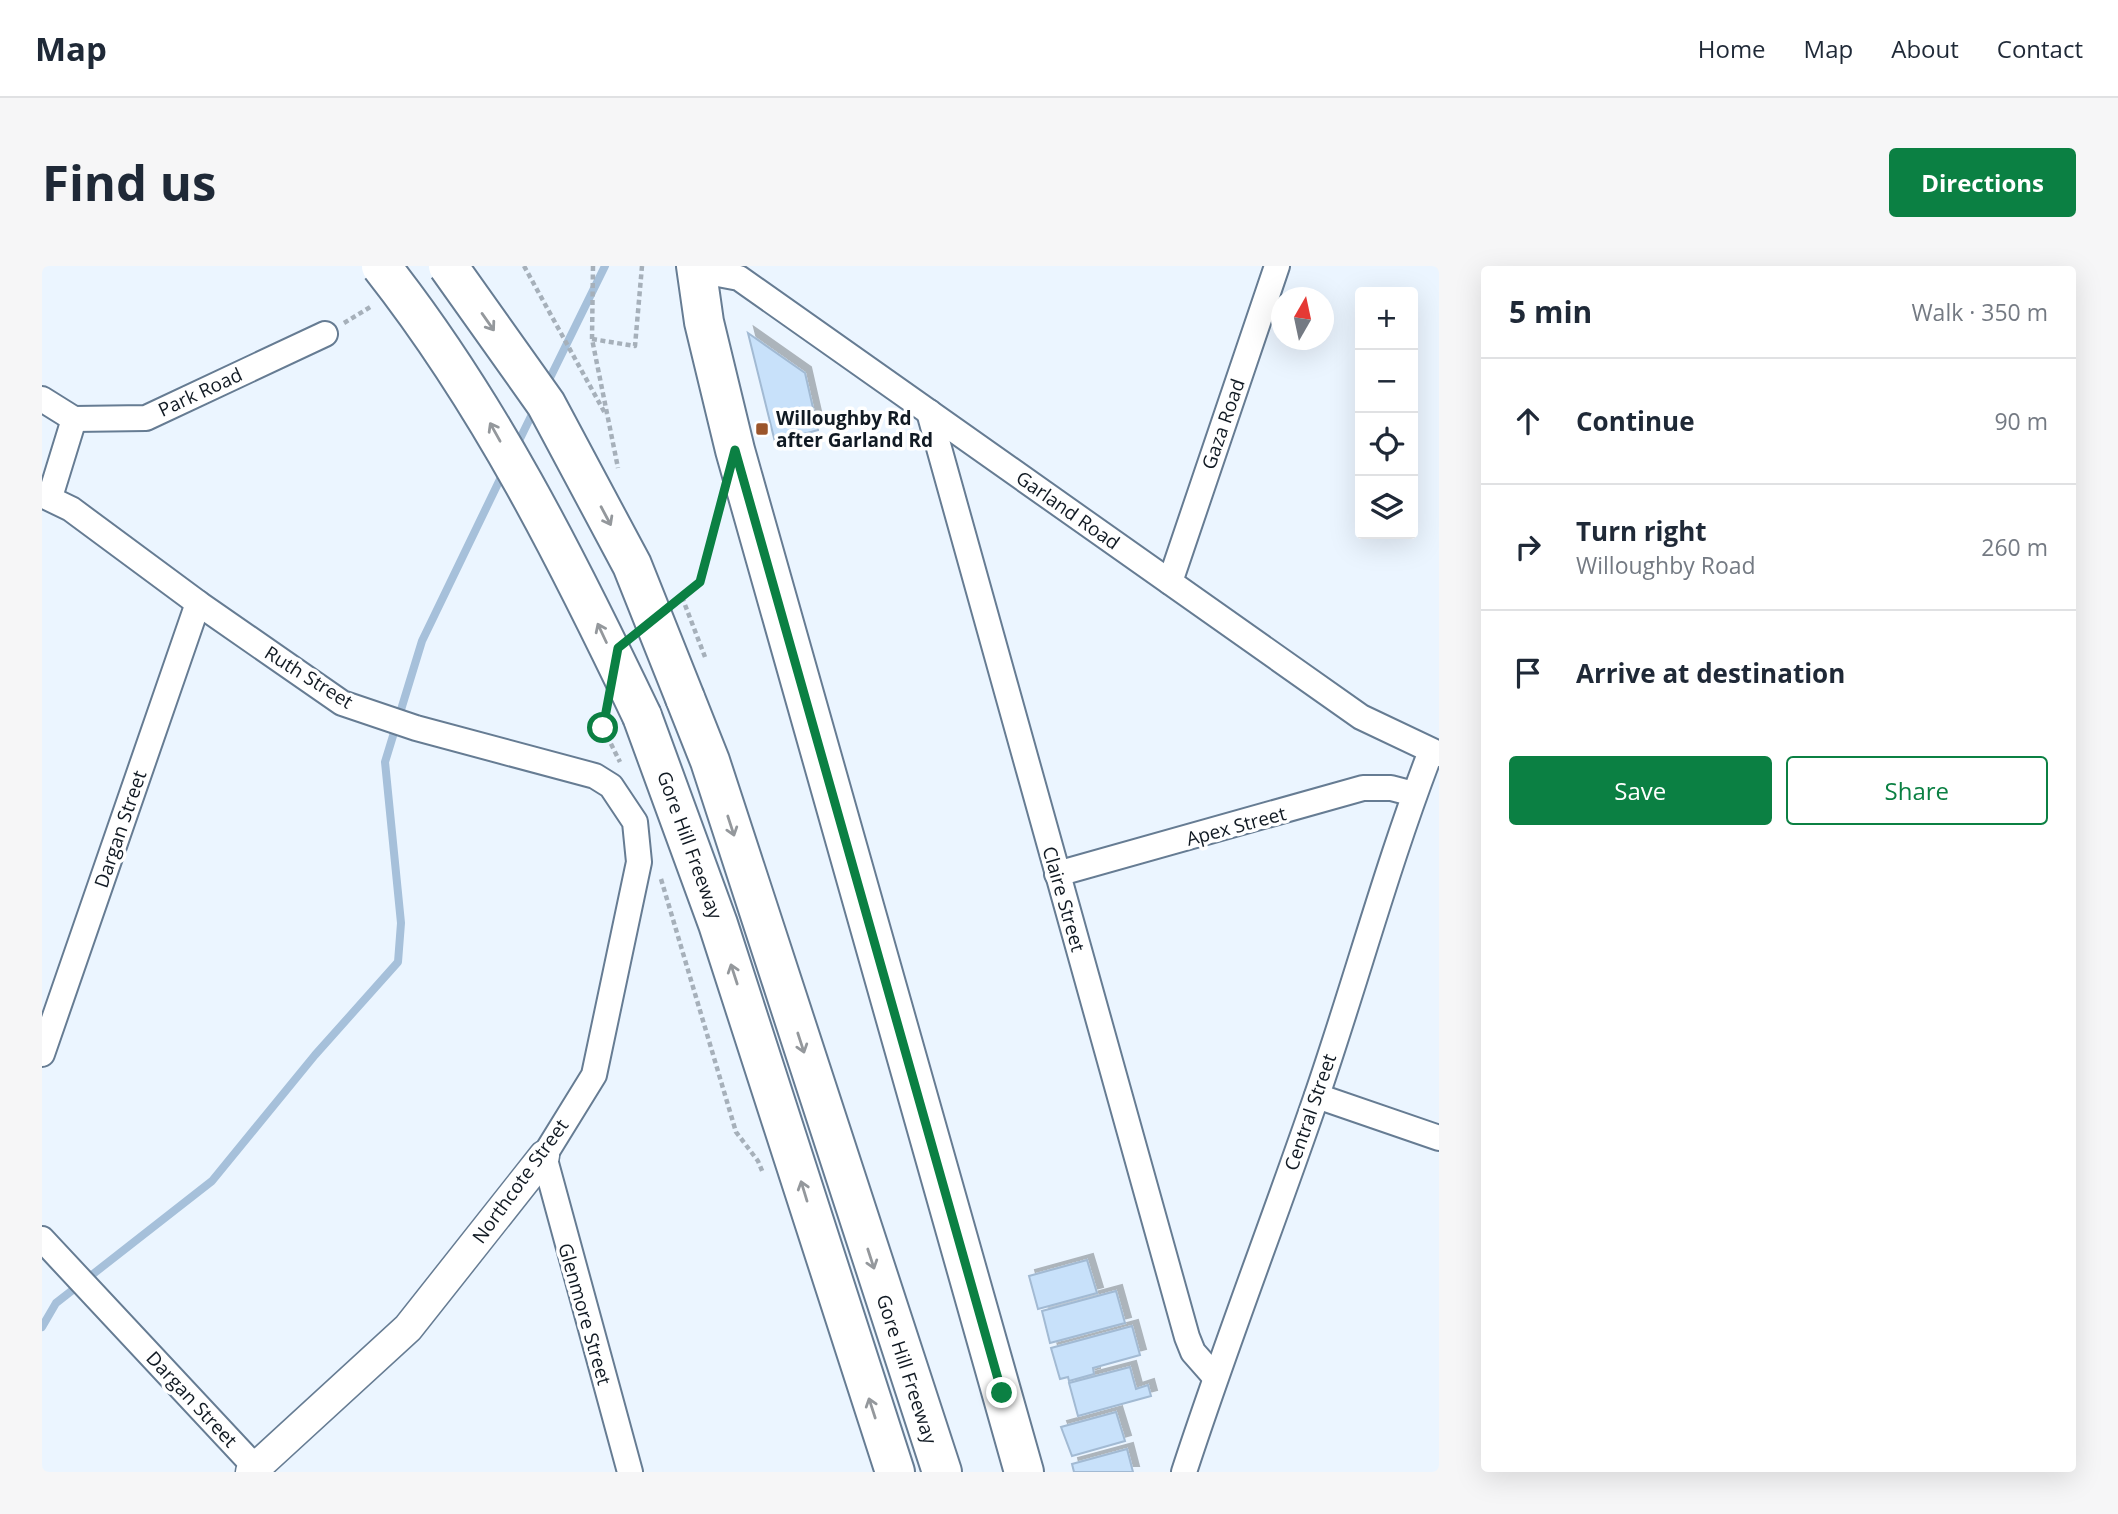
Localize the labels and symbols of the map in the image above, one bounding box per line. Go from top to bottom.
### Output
north arrow [1271,287,1334,350]
one-way arrow [481,312,495,331]
street label: Park Road [154,361,246,423]
street label: Gaza Road [1195,375,1251,473]
place label: Willoughby Rd after Garland Rd [776,405,933,453]
marker: Willoughby Rd after Garland Rd [754,421,770,437]
one-way arrow [488,422,502,443]
street label: Garland Road [1011,465,1125,555]
one-way arrow [600,505,613,526]
one-way arrow [595,622,608,643]
street label: Ruth Street [260,640,358,715]
route start [587,712,618,743]
street label: Dargan Street [88,767,152,891]
street label: Gore Hill Freeway [651,767,729,923]
street label: Apex Street [1183,800,1289,852]
one-way arrow [726,815,739,837]
street label: Claire Street [1037,843,1092,955]
one-way arrow [727,963,740,985]
one-way arrow [796,1031,808,1053]
street label: Central Street [1278,1050,1342,1174]
street label: Northcote Street [466,1113,574,1248]
one-way arrow [797,1180,809,1202]
street label: Glenmore Street [552,1240,618,1388]
one-way arrow [866,1248,878,1270]
street label: Gore Hill Freeway [871,1291,944,1447]
street label: Dargan Street [141,1345,243,1453]
route end [986,1377,1017,1408]
one-way arrow [865,1397,878,1419]

